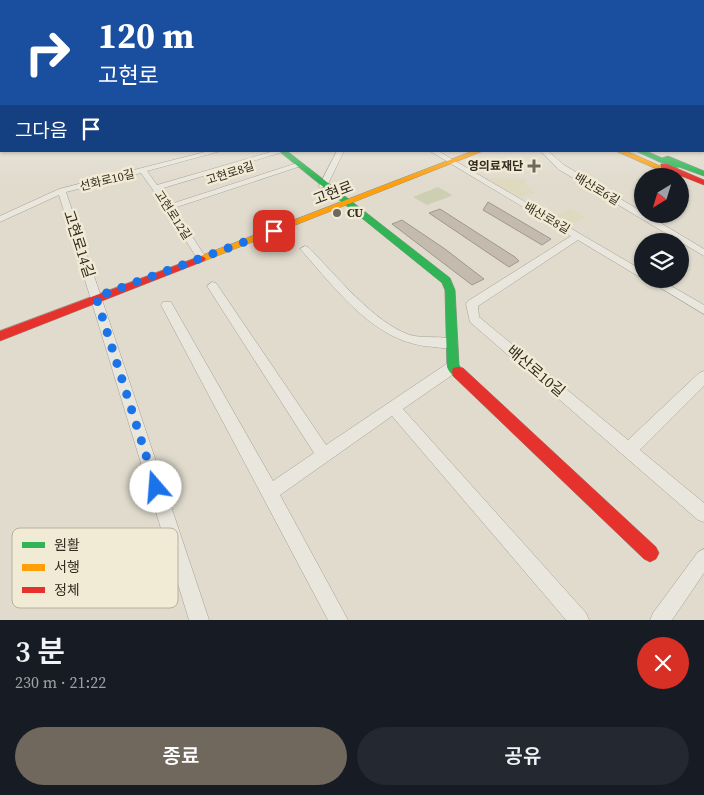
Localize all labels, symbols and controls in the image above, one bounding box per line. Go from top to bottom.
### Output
text: 120 m [98,12,194,60]
icon: right [15,20,80,85]
text: 고현로 [98,60,159,90]
icon: arrive [77,115,105,143]
text: 그다음 [15,117,67,143]
street label: 고현로8길 [204,158,256,188]
place label: 영의료재단 [468,158,523,174]
marker: 영의료재단 [527,159,541,173]
street label: 선화로10길 [78,165,136,195]
north arrow [634,168,689,222]
map controls [634,168,689,288]
street label: 배산로6길 [571,169,623,209]
street label: 고현로 [310,175,356,210]
street label: 고현로12길 [151,187,195,243]
street label: 배산로8길 [521,199,573,237]
place label: CU [347,205,363,221]
street label: 고현로14길 [59,207,100,280]
marker: CU [331,207,343,219]
pin [253,210,295,252]
icon: arrive [260,217,288,245]
button: layers [634,233,689,288]
street label: 배산로10길 [503,340,570,401]
position arrow [129,460,181,512]
legend [12,528,178,608]
text: 원활 [54,535,80,555]
text: 서행 [54,557,80,577]
text: 정체 [54,580,80,600]
text: 3 분 [15,631,65,672]
button: close [637,637,689,689]
text: 230 m · 21:22 [15,671,106,693]
button: 종료 [15,727,347,785]
button: 공유 [357,727,689,785]

